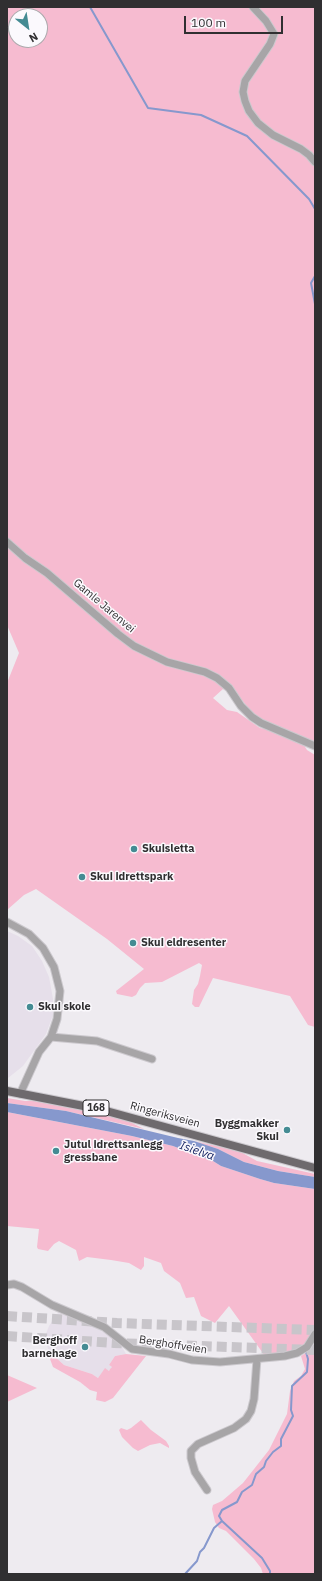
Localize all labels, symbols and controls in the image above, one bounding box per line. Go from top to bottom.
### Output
north arrow [8,8,48,48]
scale bar [186,8,285,34]
text: 100 m [191,15,226,30]
text: N [27,29,40,46]
street label: Gamle Jarenvei [70,576,138,636]
place label: Skuisletta [142,842,194,856]
marker: Skuisletta [129,844,139,854]
place label: Skui idrettspark [90,870,173,884]
marker: Skui idrettspark [77,872,87,882]
place label: Skui eldresenter [141,936,226,950]
marker: Skui eldresenter [128,938,138,948]
place label: Skui skole [38,1000,91,1014]
marker: Skui skole [25,1002,35,1012]
street label: Ringeriksveien [129,1099,201,1131]
road number: 168 [83,1100,109,1116]
place label: Byggmakker Skui [215,1117,279,1143]
marker: Byggmakker Skui [282,1125,292,1135]
place label: Jutul idrettsanlegg gressbane [64,1138,162,1164]
water label: Isielva [178,1138,216,1164]
marker: Jutul idrettsanlegg gressbane [51,1146,61,1156]
street label: Berghoffveien [138,1333,208,1357]
place label: Berghoff barnehage [22,1334,77,1360]
marker: Berghoff barnehage [80,1342,90,1352]

